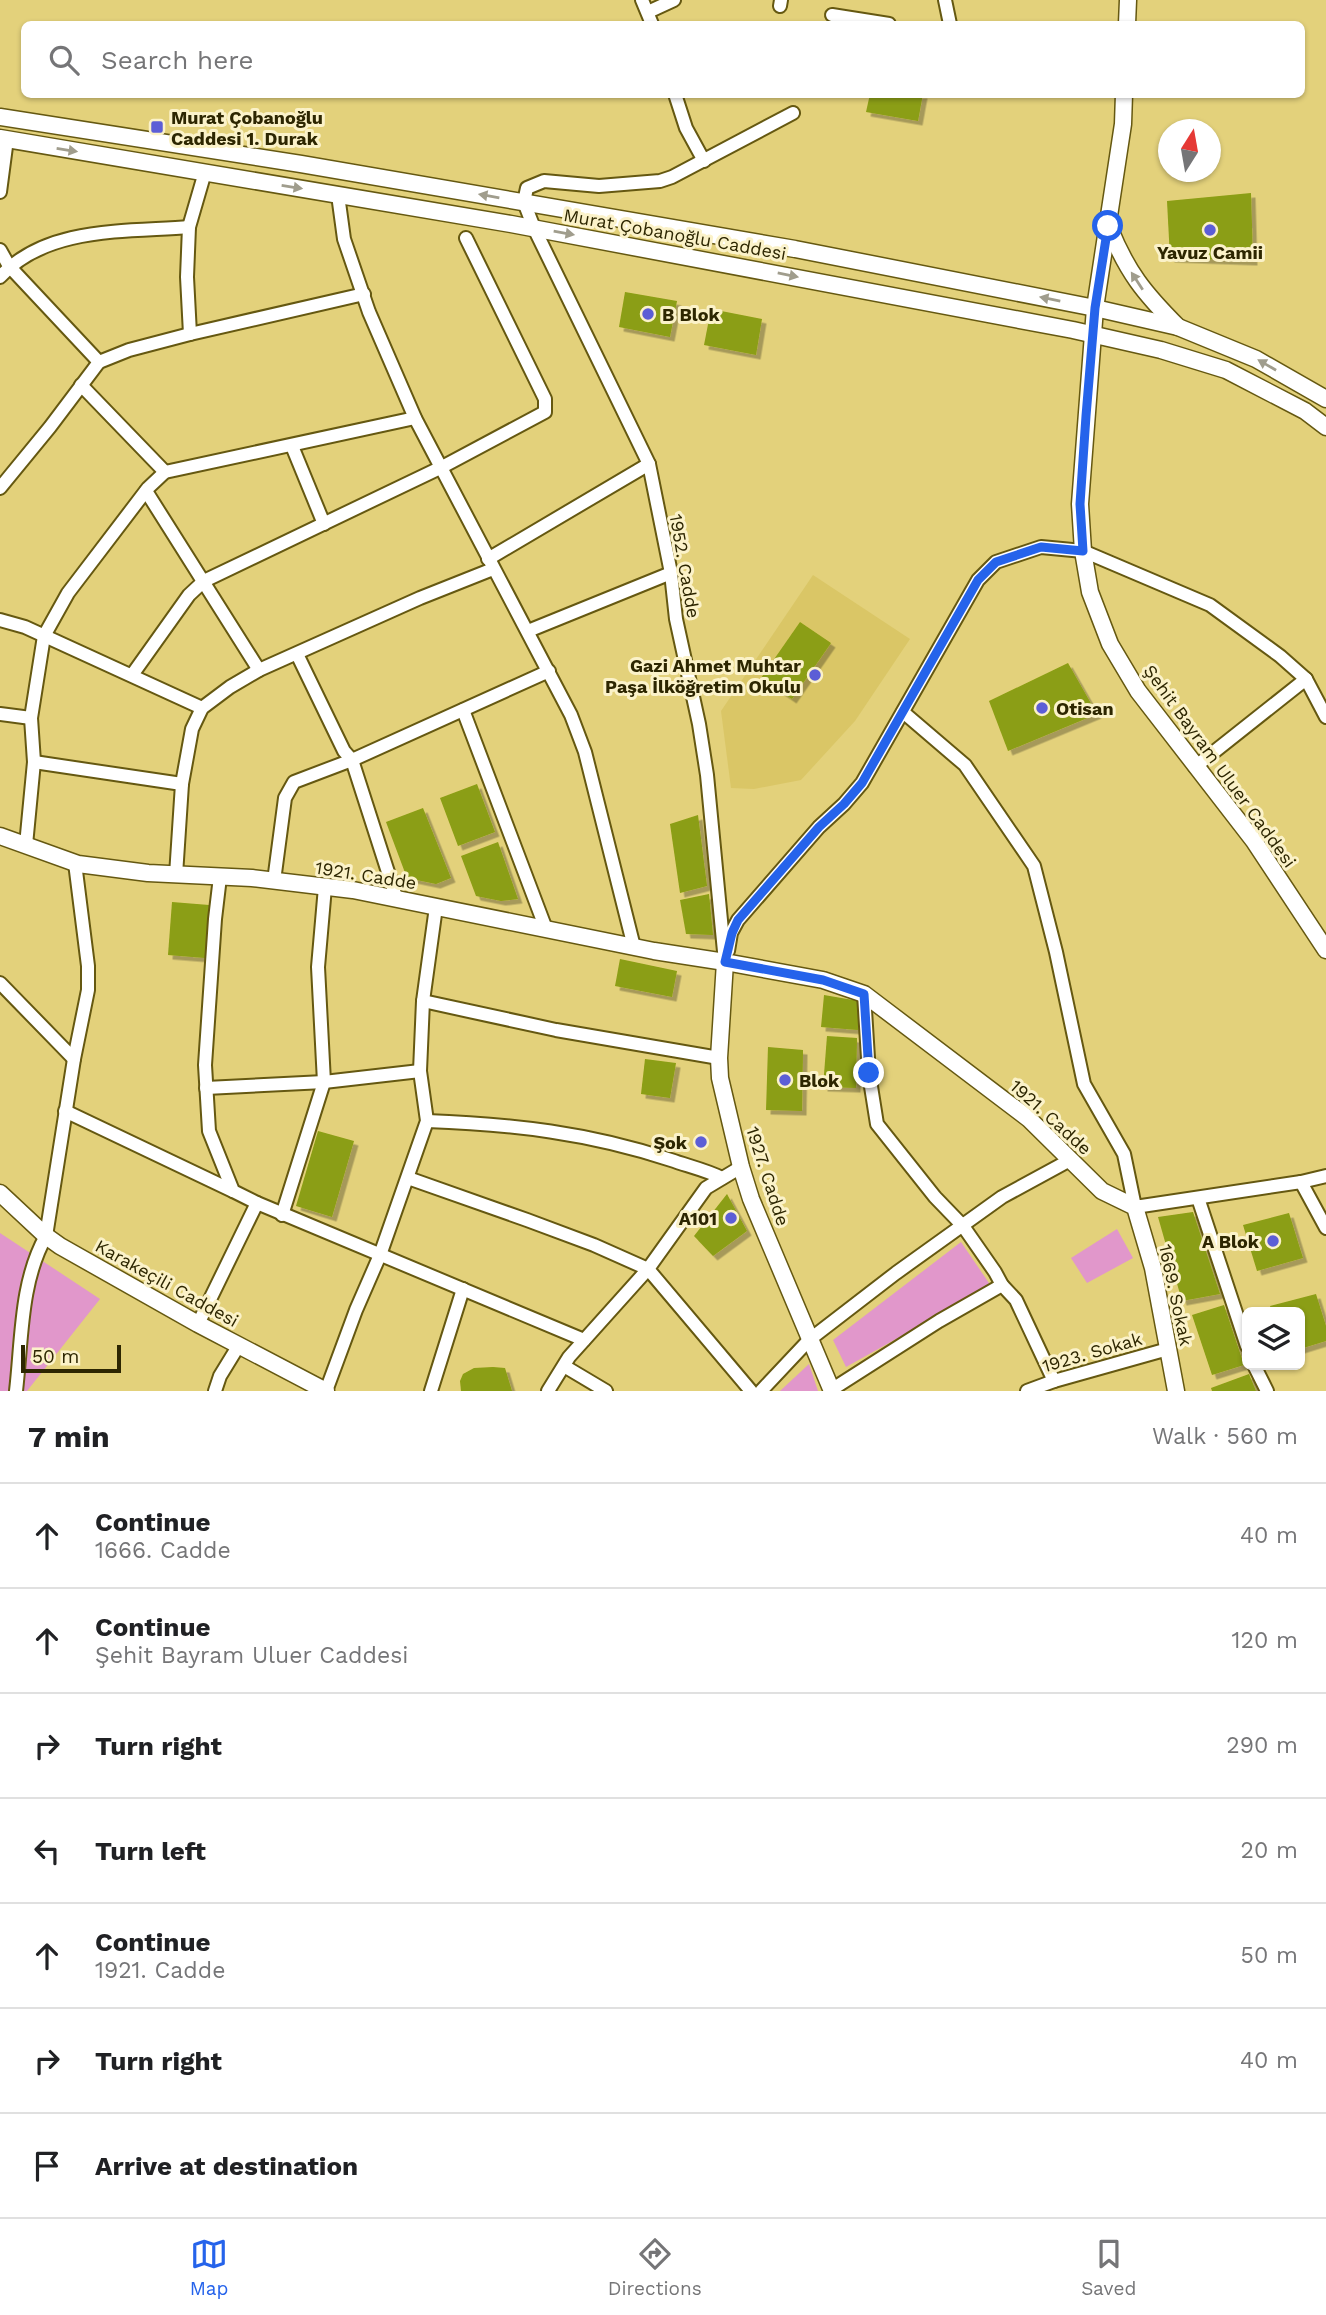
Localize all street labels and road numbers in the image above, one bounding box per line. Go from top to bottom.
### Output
street label: Murat Çobanoğlu Caddesi [562,204,788,264]
street label: 1952. Cadde [665,512,705,620]
street label: Şehit Bayram Uluer Caddesi [1139,661,1301,871]
street label: 1921. Cadde [314,857,418,893]
street label: 1921. Cadde [1006,1075,1096,1159]
street label: 1927. Cadde [742,1124,794,1228]
street label: Karakeçili Caddesi [92,1235,242,1331]
street label: 1669. Sokak [1155,1242,1197,1348]
street label: 1923. Sokak [1040,1328,1144,1376]

